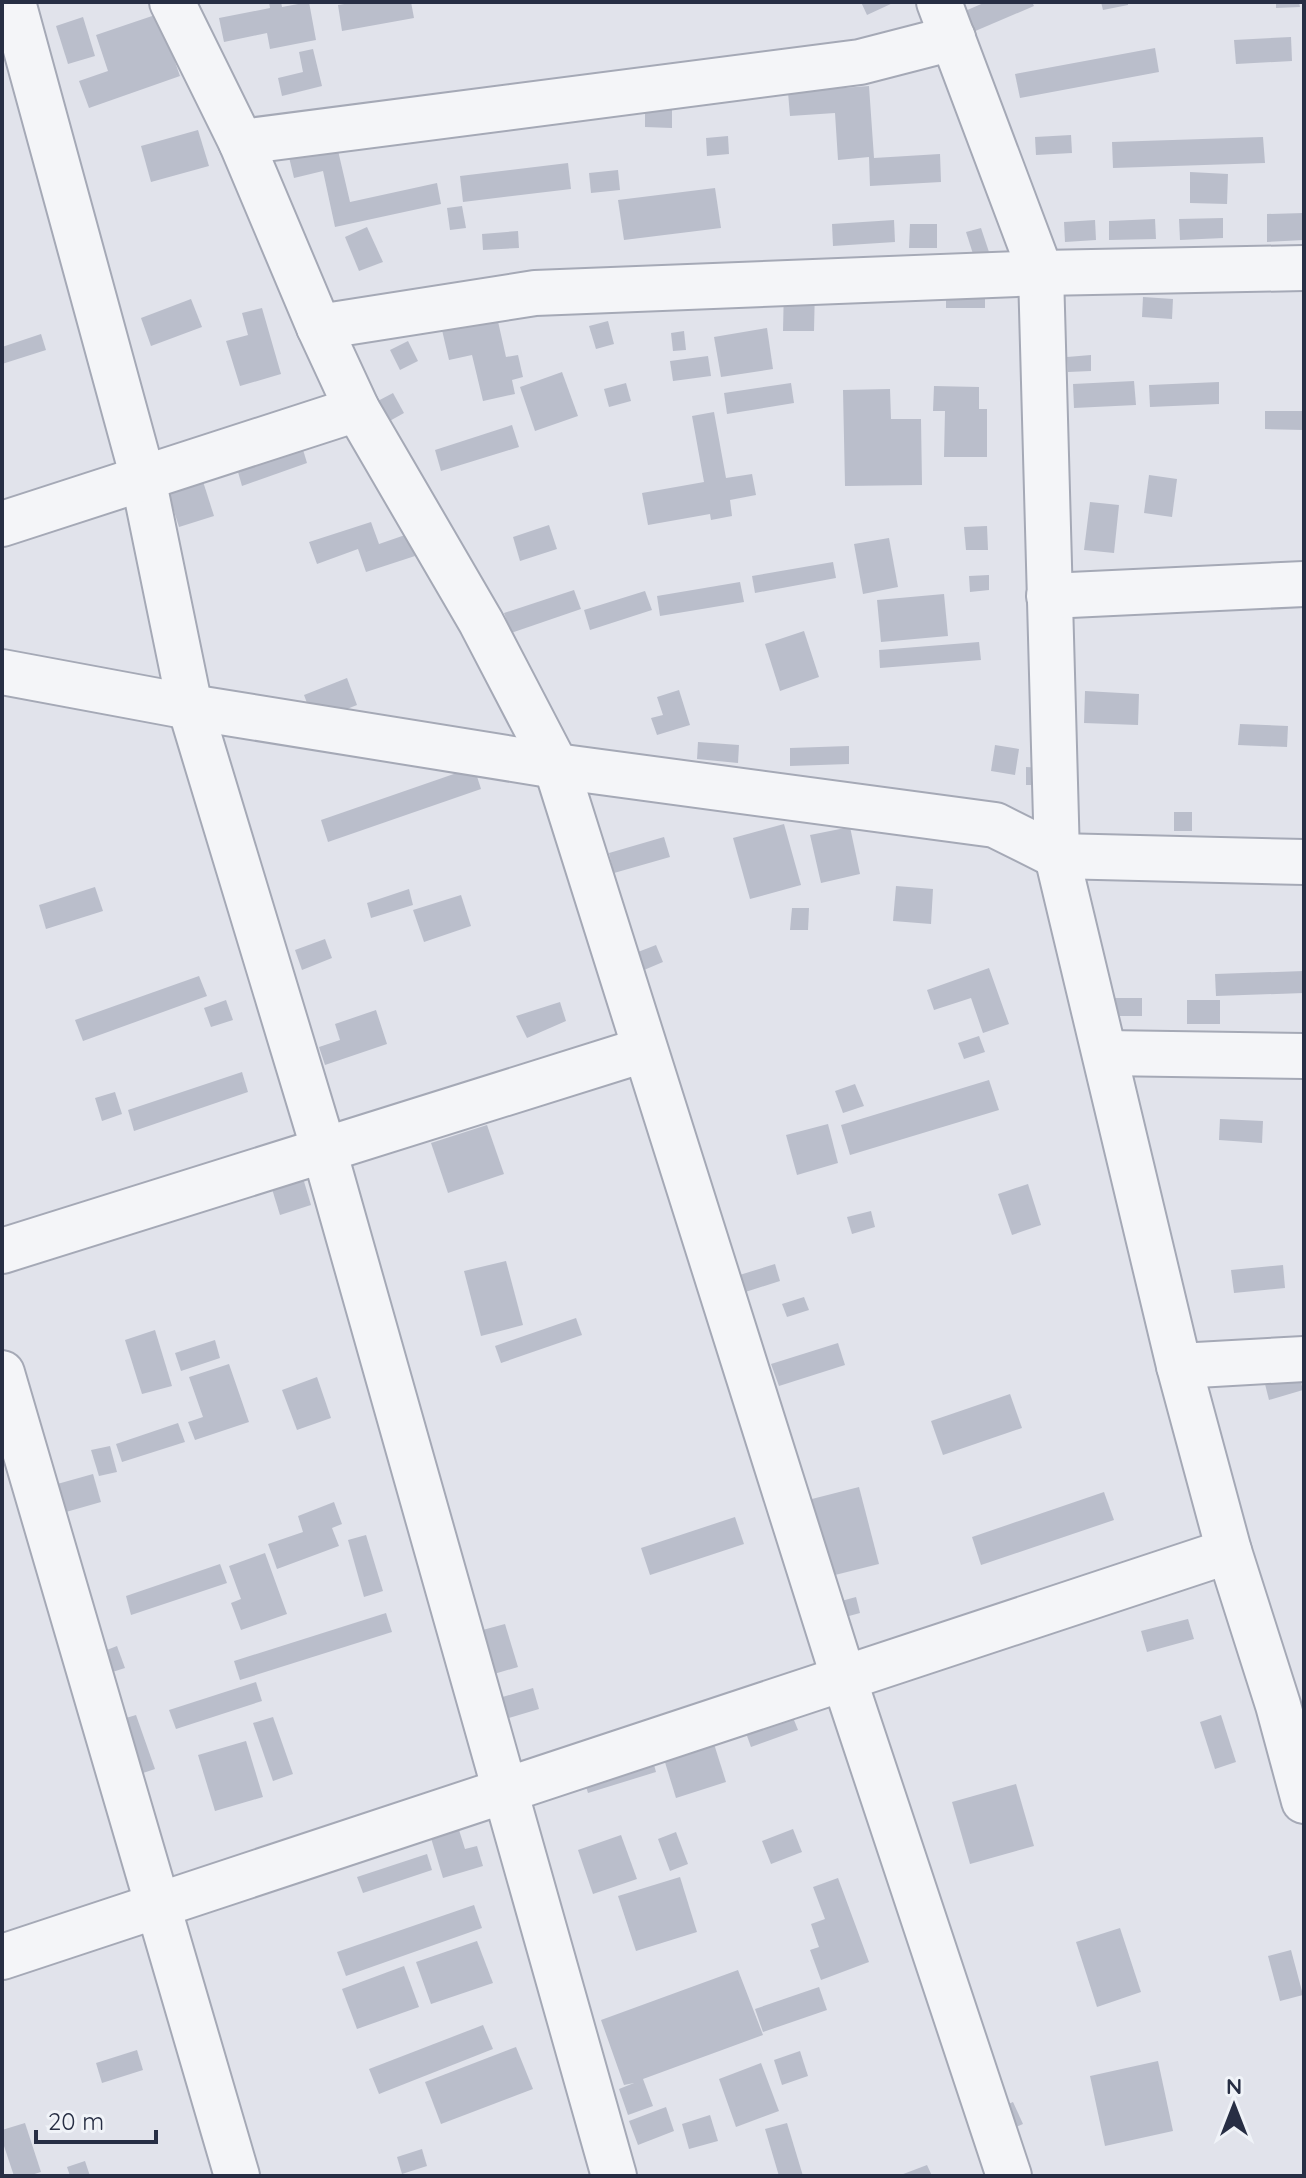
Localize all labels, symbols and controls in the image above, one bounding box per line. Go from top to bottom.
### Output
north arrow [1194,2066,1274,2146]
text: N [1226,2072,1242,2100]
scale bar [36,2094,156,2144]
text: 20 m [48,2106,104,2136]

